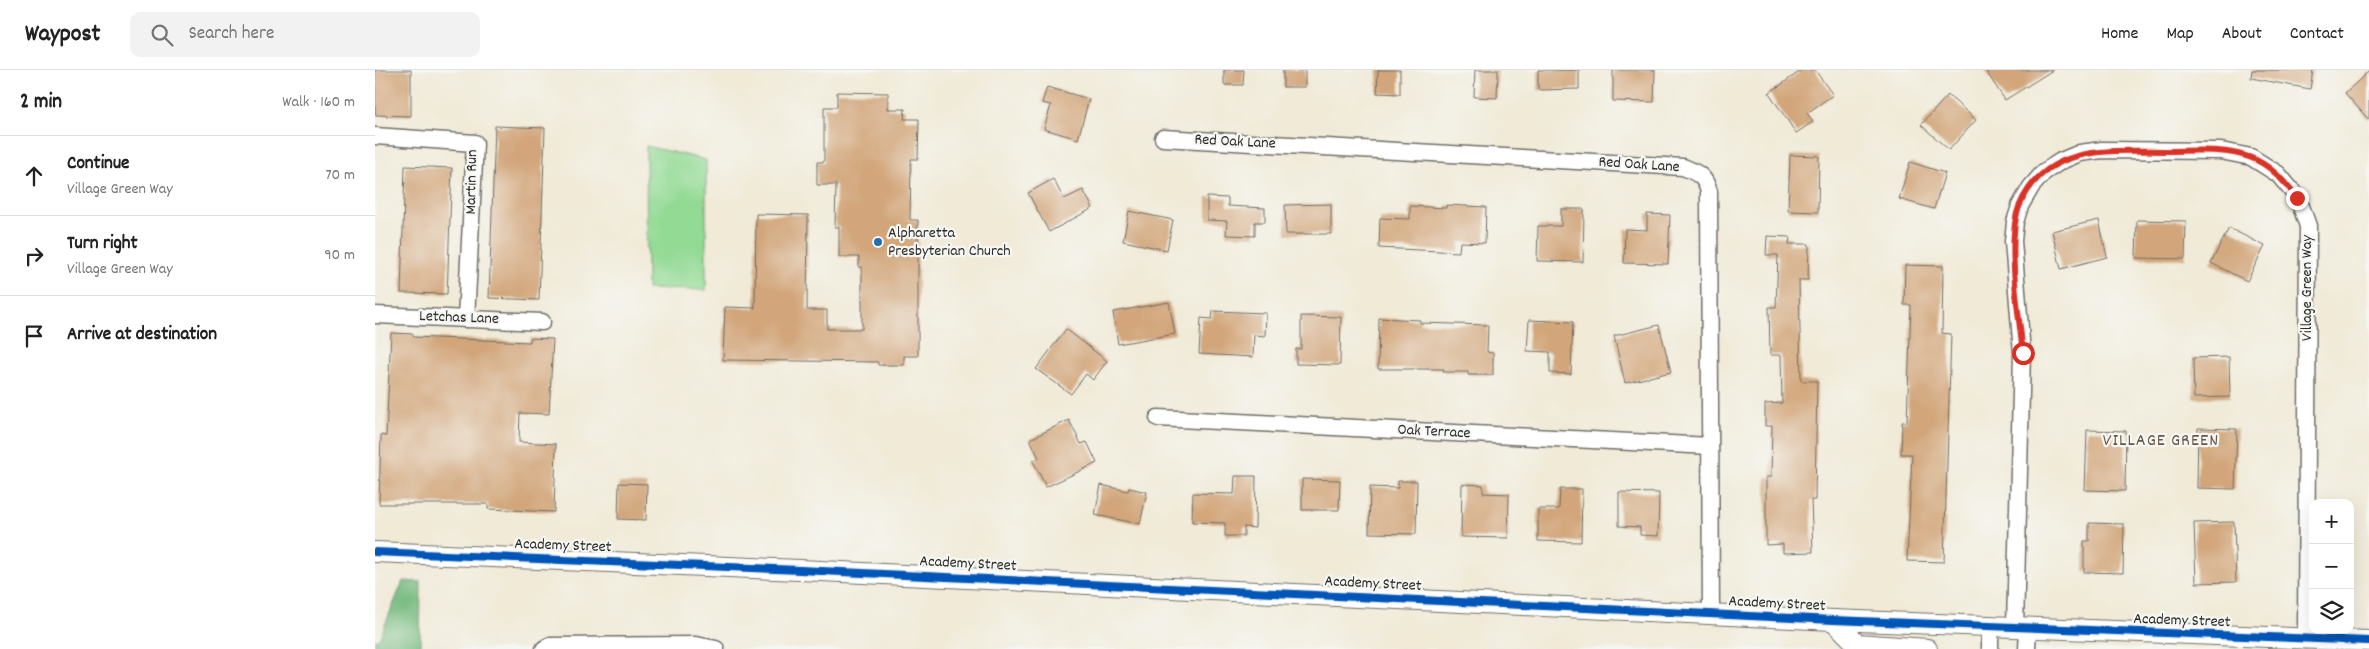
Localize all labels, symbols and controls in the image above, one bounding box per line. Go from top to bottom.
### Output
search box [130,12,480,57]
text: Waypost [25,18,100,52]
icon: search [148,21,176,49]
text: Search here [188,21,274,48]
text: Home [2101,22,2138,47]
text: Map [2166,22,2194,47]
text: About [2222,22,2262,47]
text: Contact [2290,22,2344,47]
text: 2 min [20,88,62,118]
text: Walk · 160 m [282,91,355,114]
street label: Red Oak Lane [1194,128,1276,156]
street label: Martin Run [460,149,484,215]
text: Continue [67,151,129,178]
street label: Red Oak Lane [1598,151,1680,179]
icon: ahead [20,162,48,190]
text: 70 m [325,164,355,187]
text: Village Green Way [67,178,173,201]
route end [2286,187,2309,210]
place label: Alpharetta Presbyterian Church [888,222,1011,263]
text: Turn right [67,231,138,258]
street label: Village Green Way [2296,235,2319,341]
marker: Alpharetta Presbyterian Church [872,236,884,248]
icon: right [20,242,48,270]
text: 90 m [324,244,355,267]
text: Village Green Way [67,258,173,281]
street label: Letchas Lane [419,305,499,331]
icon: arrive [20,322,48,350]
text: Arrive at destination [67,322,217,349]
route start [2012,342,2035,365]
street label: Oak Terrace [1397,419,1471,445]
district label: VILLAGE GREEN [2103,429,2219,454]
map controls [2309,499,2354,634]
button: + [2309,499,2354,544]
street label: Academy Street [514,533,612,559]
button: − [2309,544,2354,589]
street label: Academy Street [919,550,1017,578]
street label: Academy Street [1324,570,1422,598]
button: layers [2309,589,2354,634]
street label: Academy Street [1728,590,1826,618]
street label: Academy Street [2133,608,2231,634]

